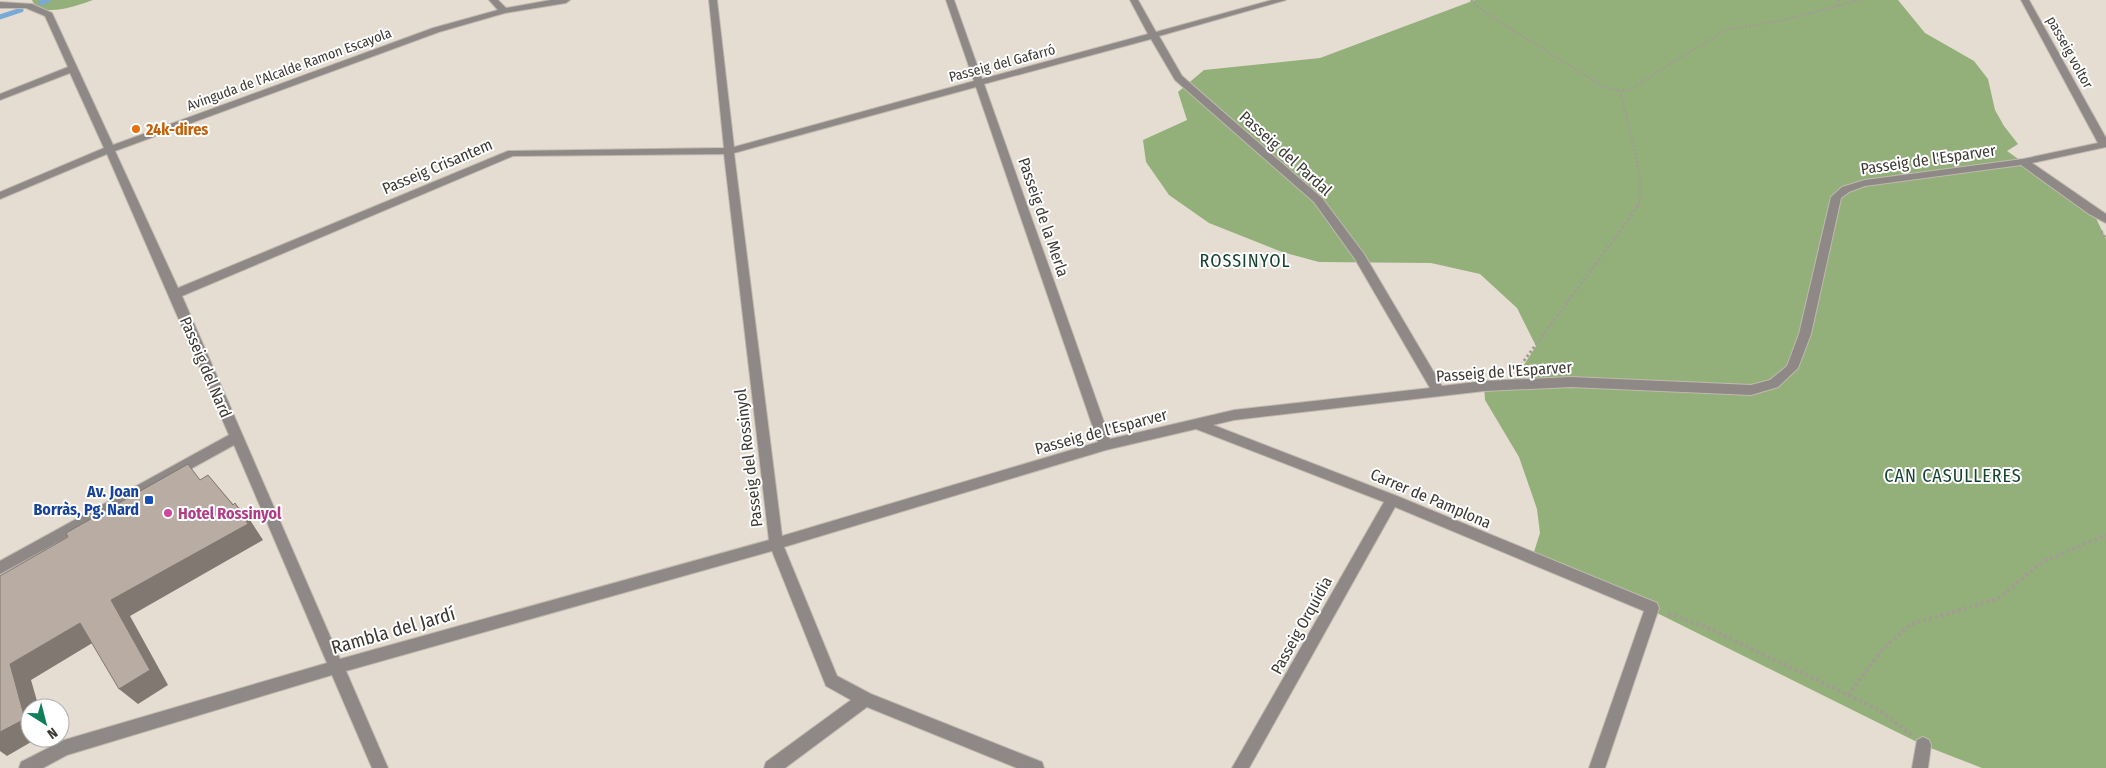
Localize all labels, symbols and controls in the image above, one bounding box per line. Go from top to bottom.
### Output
street label: passeig voltor [2043,13,2096,91]
street label: Avinguda de l'Alcalde Ramon Escayola [184,24,394,114]
street label: Passeig del Gafarró [947,41,1057,86]
street label: Passeig del Pardal [1236,107,1336,200]
place label: 24k-dires [145,120,208,139]
marker: 24k-dires [130,123,142,135]
street label: Passeig Crisantem [379,135,495,198]
street label: Passeig de l'Esparver [1859,141,1997,178]
street label: Passeig de la Merla [1014,155,1073,279]
district label: ROSSINYOL [1200,250,1290,272]
street label: Passeig del Nard [176,314,235,420]
street label: Passeig de l'Esparver [1436,357,1573,386]
street label: Passeig del Rossinyol [731,388,766,528]
street label: Passeig de l'Esparver [1033,405,1170,458]
street label: Carrer de Pamplona [1368,465,1494,532]
district label: CAN CASULLERES [1884,465,2022,487]
place label: Av. Joan Borràs, Pg. Nard [33,482,139,519]
marker: Av. Joan Borràs, Pg. Nard [143,494,155,506]
place label: Hotel Rossinyol [178,504,282,523]
marker: Hotel Rossinyol [162,507,174,519]
street label: Passeig Orquídia [1267,573,1336,677]
street label: Rambla del Jardí [329,602,458,659]
north arrow [20,698,70,748]
text: N [44,724,61,742]

